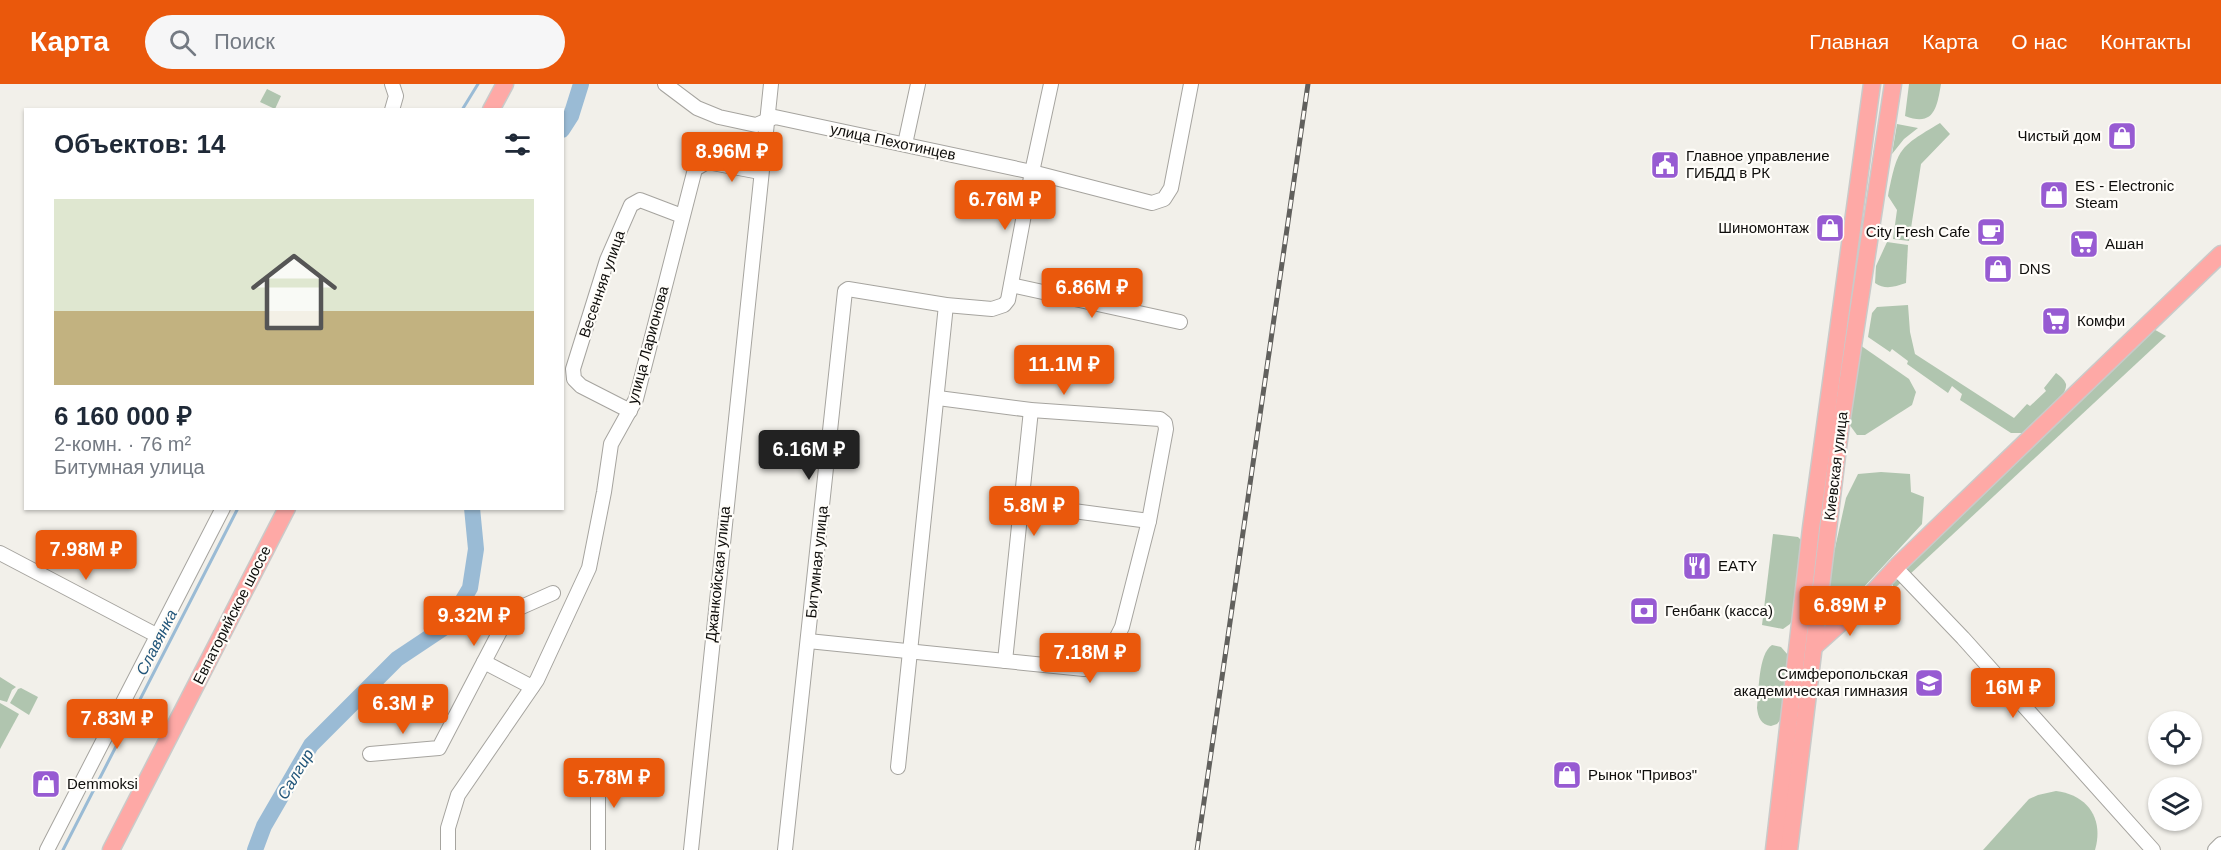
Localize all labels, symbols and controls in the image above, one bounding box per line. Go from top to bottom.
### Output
search box [145,15,565,69]
text: Карта [30,26,109,57]
icon: search [166,26,199,59]
text: Поиск [214,29,275,54]
text: Главная [1809,30,1889,53]
text: Карта [1922,30,1978,53]
text: О нас [2011,30,2067,53]
text: Контакты [2100,30,2191,53]
street label: улица Пехотинцев [829,120,957,163]
shop icon: Чистый дом [2106,120,2138,152]
place label: Чистый дом [2018,127,2101,144]
icon: filters [501,128,534,161]
text: Объектов: 14 [54,129,225,159]
pin: 8.96M ₽ [677,132,787,183]
text: 8.96M ₽ [696,140,768,162]
place label: Главное управление ГИБДД в РК [1686,147,1830,181]
public building icon: Главное управление ГИБДД в РК [1649,149,1681,181]
place label: ES - Electronic Steam [2075,177,2175,211]
shop icon: ES - Electronic Steam [2038,179,2070,211]
pin: 6.76M ₽ [950,180,1060,231]
text: 6.76M ₽ [969,188,1041,210]
shop icon: Шиномонтаж [1814,212,1846,244]
cafe icon: City Fresh Cafe [1975,216,2007,248]
place label: Шиномонтаж [1718,219,1809,236]
place label: City Fresh Cafe [1866,223,1970,240]
street label: Весенняя улица [575,227,628,340]
supermarket icon: Ашан [2068,228,2100,260]
place label: Ашан [2105,235,2144,252]
icon: home [240,238,348,346]
shop icon: DNS [1982,253,2014,285]
place label: DNS [2019,260,2051,277]
pin: 6.86M ₽ [1037,268,1147,319]
text: 6.86M ₽ [1056,276,1128,298]
street label: улица Ларионова [624,283,672,406]
supermarket icon: Комфи [2040,305,2072,337]
place label: Комфи [2077,312,2125,329]
pin: 11.1M ₽ [1009,345,1119,396]
text: 11.1M ₽ [1028,353,1100,375]
text: 6 160 000 ₽ [54,401,192,431]
street label: Киевская улица [1820,410,1851,521]
pin: 6.16M ₽ [754,430,864,481]
text: 2-комн. · 76 m² [54,433,191,455]
text: 6.16M ₽ [773,438,845,460]
text: Битумная улица [54,456,205,478]
pin: 5.8M ₽ [985,486,1083,537]
text: 5.8M ₽ [1003,494,1065,516]
street label: Битумная улица [802,504,831,619]
street label: Джанкойская улица [702,505,733,643]
pin: 7.98M ₽ [31,530,141,581]
text: 7.98M ₽ [50,538,122,560]
street label: Евпаторийское шоссе [189,543,274,687]
restaurant icon: EАTY [1681,550,1713,582]
place label: EАTY [1718,557,1757,574]
pin: 6.89M ₽ [1795,586,1905,637]
text: 6.89M ₽ [1814,594,1886,616]
bank icon: Генбанк (касса) [1628,595,1660,627]
pin: 9.32M ₽ [419,596,529,647]
place label: Генбанк (касса) [1665,602,1773,619]
text: 9.32M ₽ [438,604,510,626]
water label: Славянка [133,607,180,678]
pin: 7.18M ₽ [1035,633,1145,684]
text: 7.18M ₽ [1054,641,1126,663]
place label: Симферопольская академическая гимназия [1733,665,1908,699]
school or university icon: Симферопольская академическая гимназия [1913,667,1945,699]
pin: 16M ₽ [1971,668,2055,719]
text: 16M ₽ [1985,676,2041,698]
pin: 6.3M ₽ [354,684,452,735]
text: 6.3M ₽ [372,692,434,714]
pin: 7.83M ₽ [62,699,172,750]
text: 7.83M ₽ [81,707,153,729]
map controls [2148,711,2202,831]
button: locate [2148,711,2202,765]
water label: Салгир [274,746,317,802]
pin: 5.78M ₽ [559,758,669,809]
shop icon: Рынок "Привоз" [1551,759,1583,791]
text: 5.78M ₽ [578,766,650,788]
place label: Рынок "Привоз" [1588,766,1697,783]
shop icon: Demmoksi [30,768,62,800]
place label: Demmoksi [67,775,138,792]
button: layers [2148,777,2202,831]

